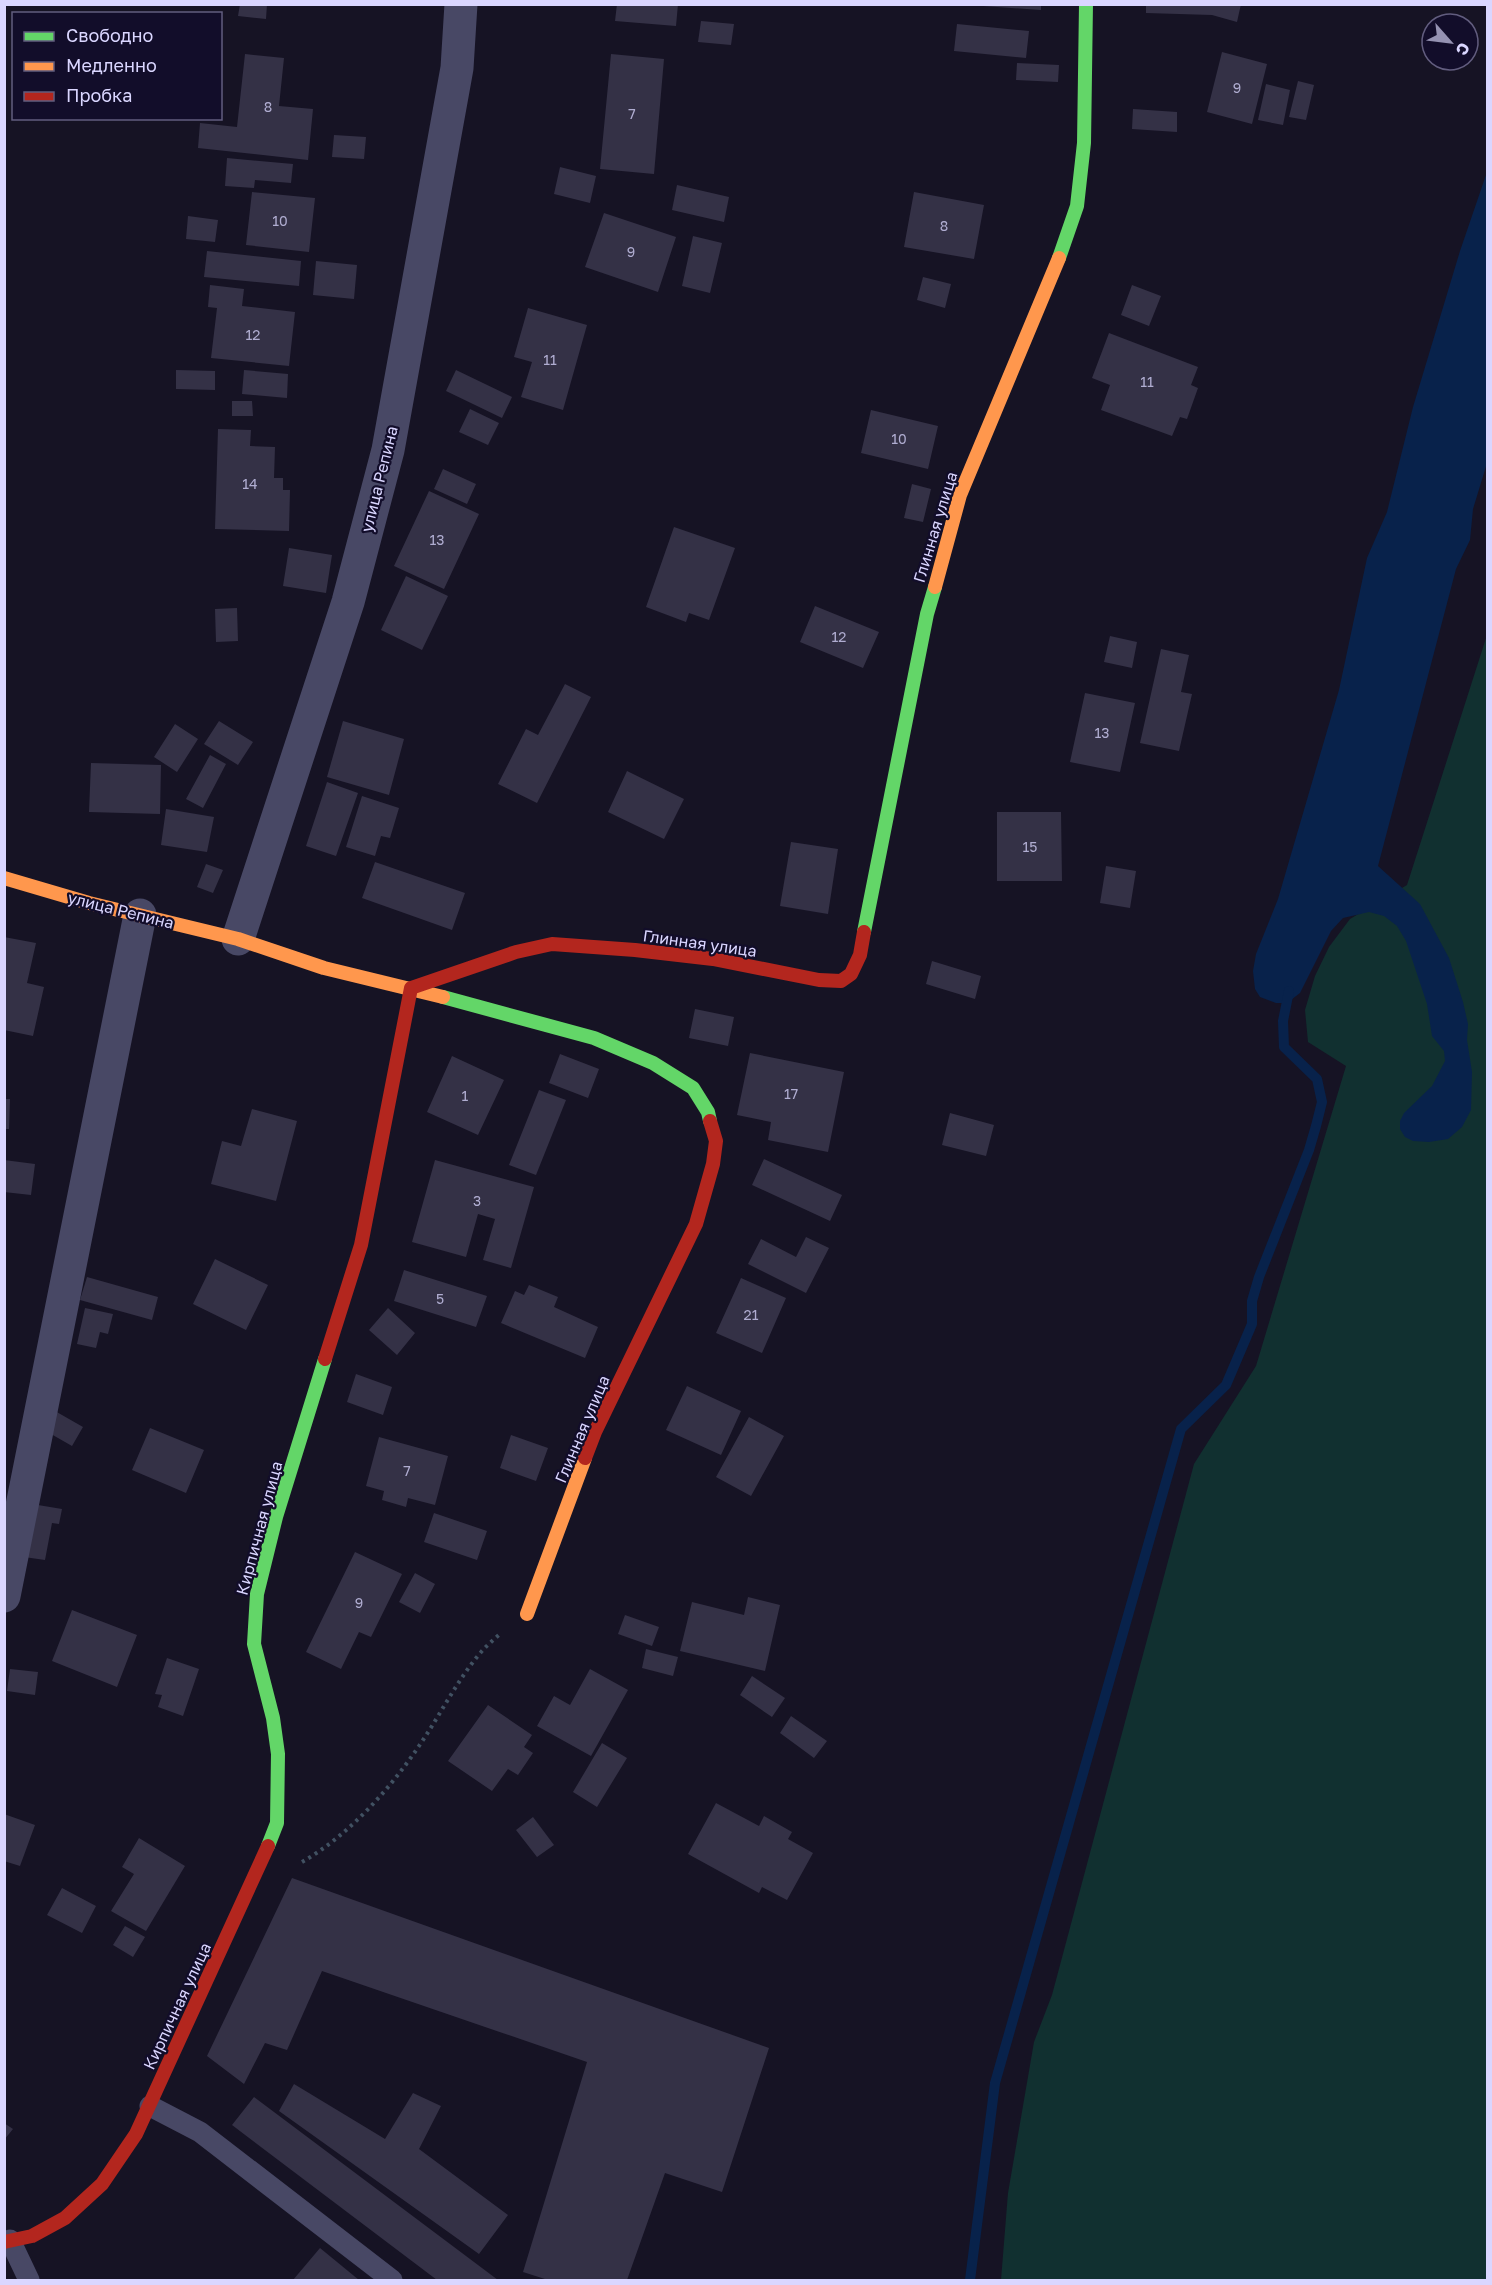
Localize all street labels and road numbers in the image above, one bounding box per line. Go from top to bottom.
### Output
street label: улица Репина [356,424,402,534]
street label: Глинная улица [909,469,961,585]
street label: улица Репина [66,887,176,933]
street label: Глинная улица [642,925,758,961]
street label: Глинная улица [550,1372,614,1486]
street label: Кирпичная улица [232,1459,286,1597]
street label: Кирпичная улица [139,1939,215,2073]

